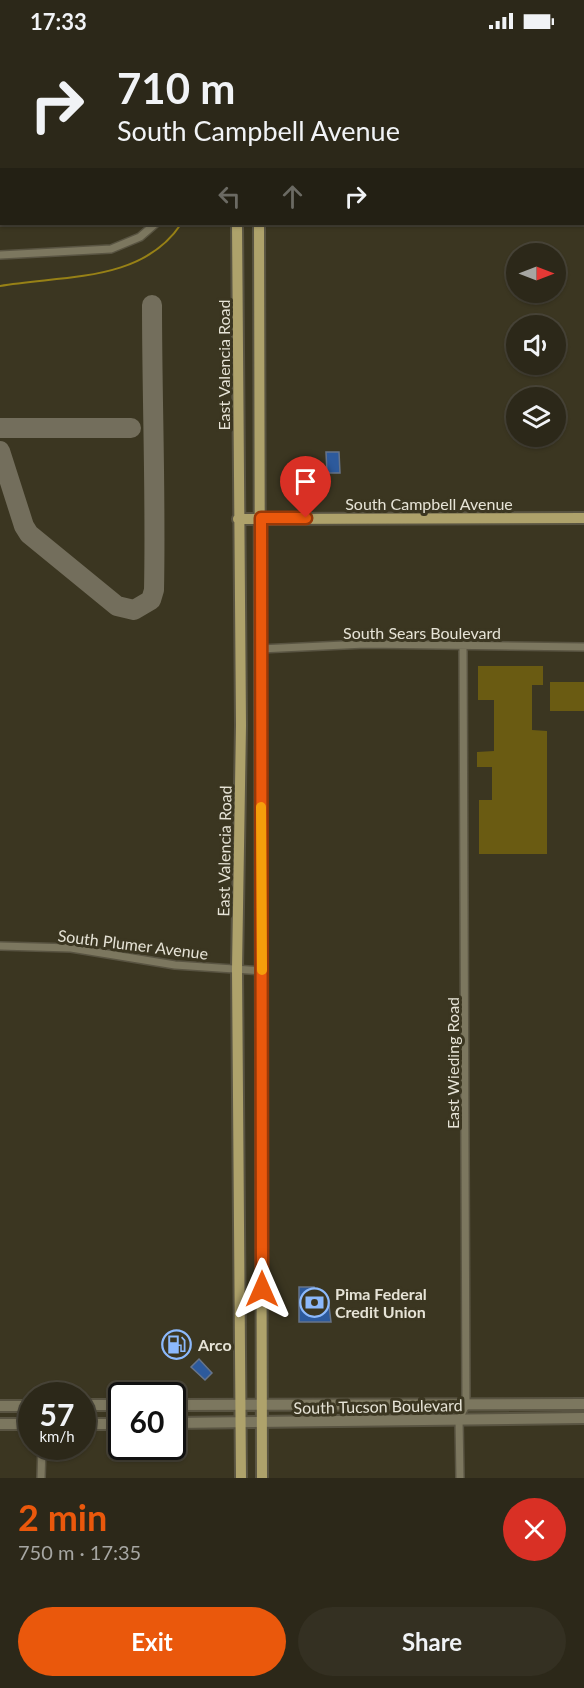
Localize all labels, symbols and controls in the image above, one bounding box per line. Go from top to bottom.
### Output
text: 17:33 [30,8,87,35]
text: 710 m [117,63,235,113]
icon: right [18,66,96,144]
text: South Campbell Avenue [117,114,400,147]
icon: left [213,180,246,213]
icon: ahead [276,180,309,213]
icon: right [339,180,372,213]
north arrow [506,243,566,303]
map controls [506,243,566,447]
street label: East Valencia Road [214,299,233,431]
button: sound [506,315,566,375]
button: layers [506,387,566,447]
pin [280,456,331,518]
icon: arrive [289,465,322,498]
street label: South Campbell Avenue [345,494,513,513]
street label: South Sears Boulevard [343,623,501,642]
street label: East Valencia Road [213,785,235,917]
street label: South Plumer Avenue [57,925,209,963]
street label: East Wieding Road [443,997,462,1129]
position arrow [230,1257,294,1321]
place label: Pima Federal Credit Union [335,1284,427,1321]
bank icon: Pima Federal Credit Union [298,1286,330,1318]
fuel station icon: Arco [161,1328,193,1360]
place label: Arco [197,1335,232,1354]
speed limit sign: 60 [108,1382,186,1460]
street label: South Tucson Boulevard [293,1395,463,1417]
text: 57 [40,1396,74,1432]
text: km/h [39,1427,75,1445]
text: 2 min [18,1495,107,1539]
button: close [503,1498,566,1561]
text: 750 m · 17:35 [18,1540,141,1564]
button: Exit [18,1607,286,1676]
button: Share [298,1607,566,1676]

